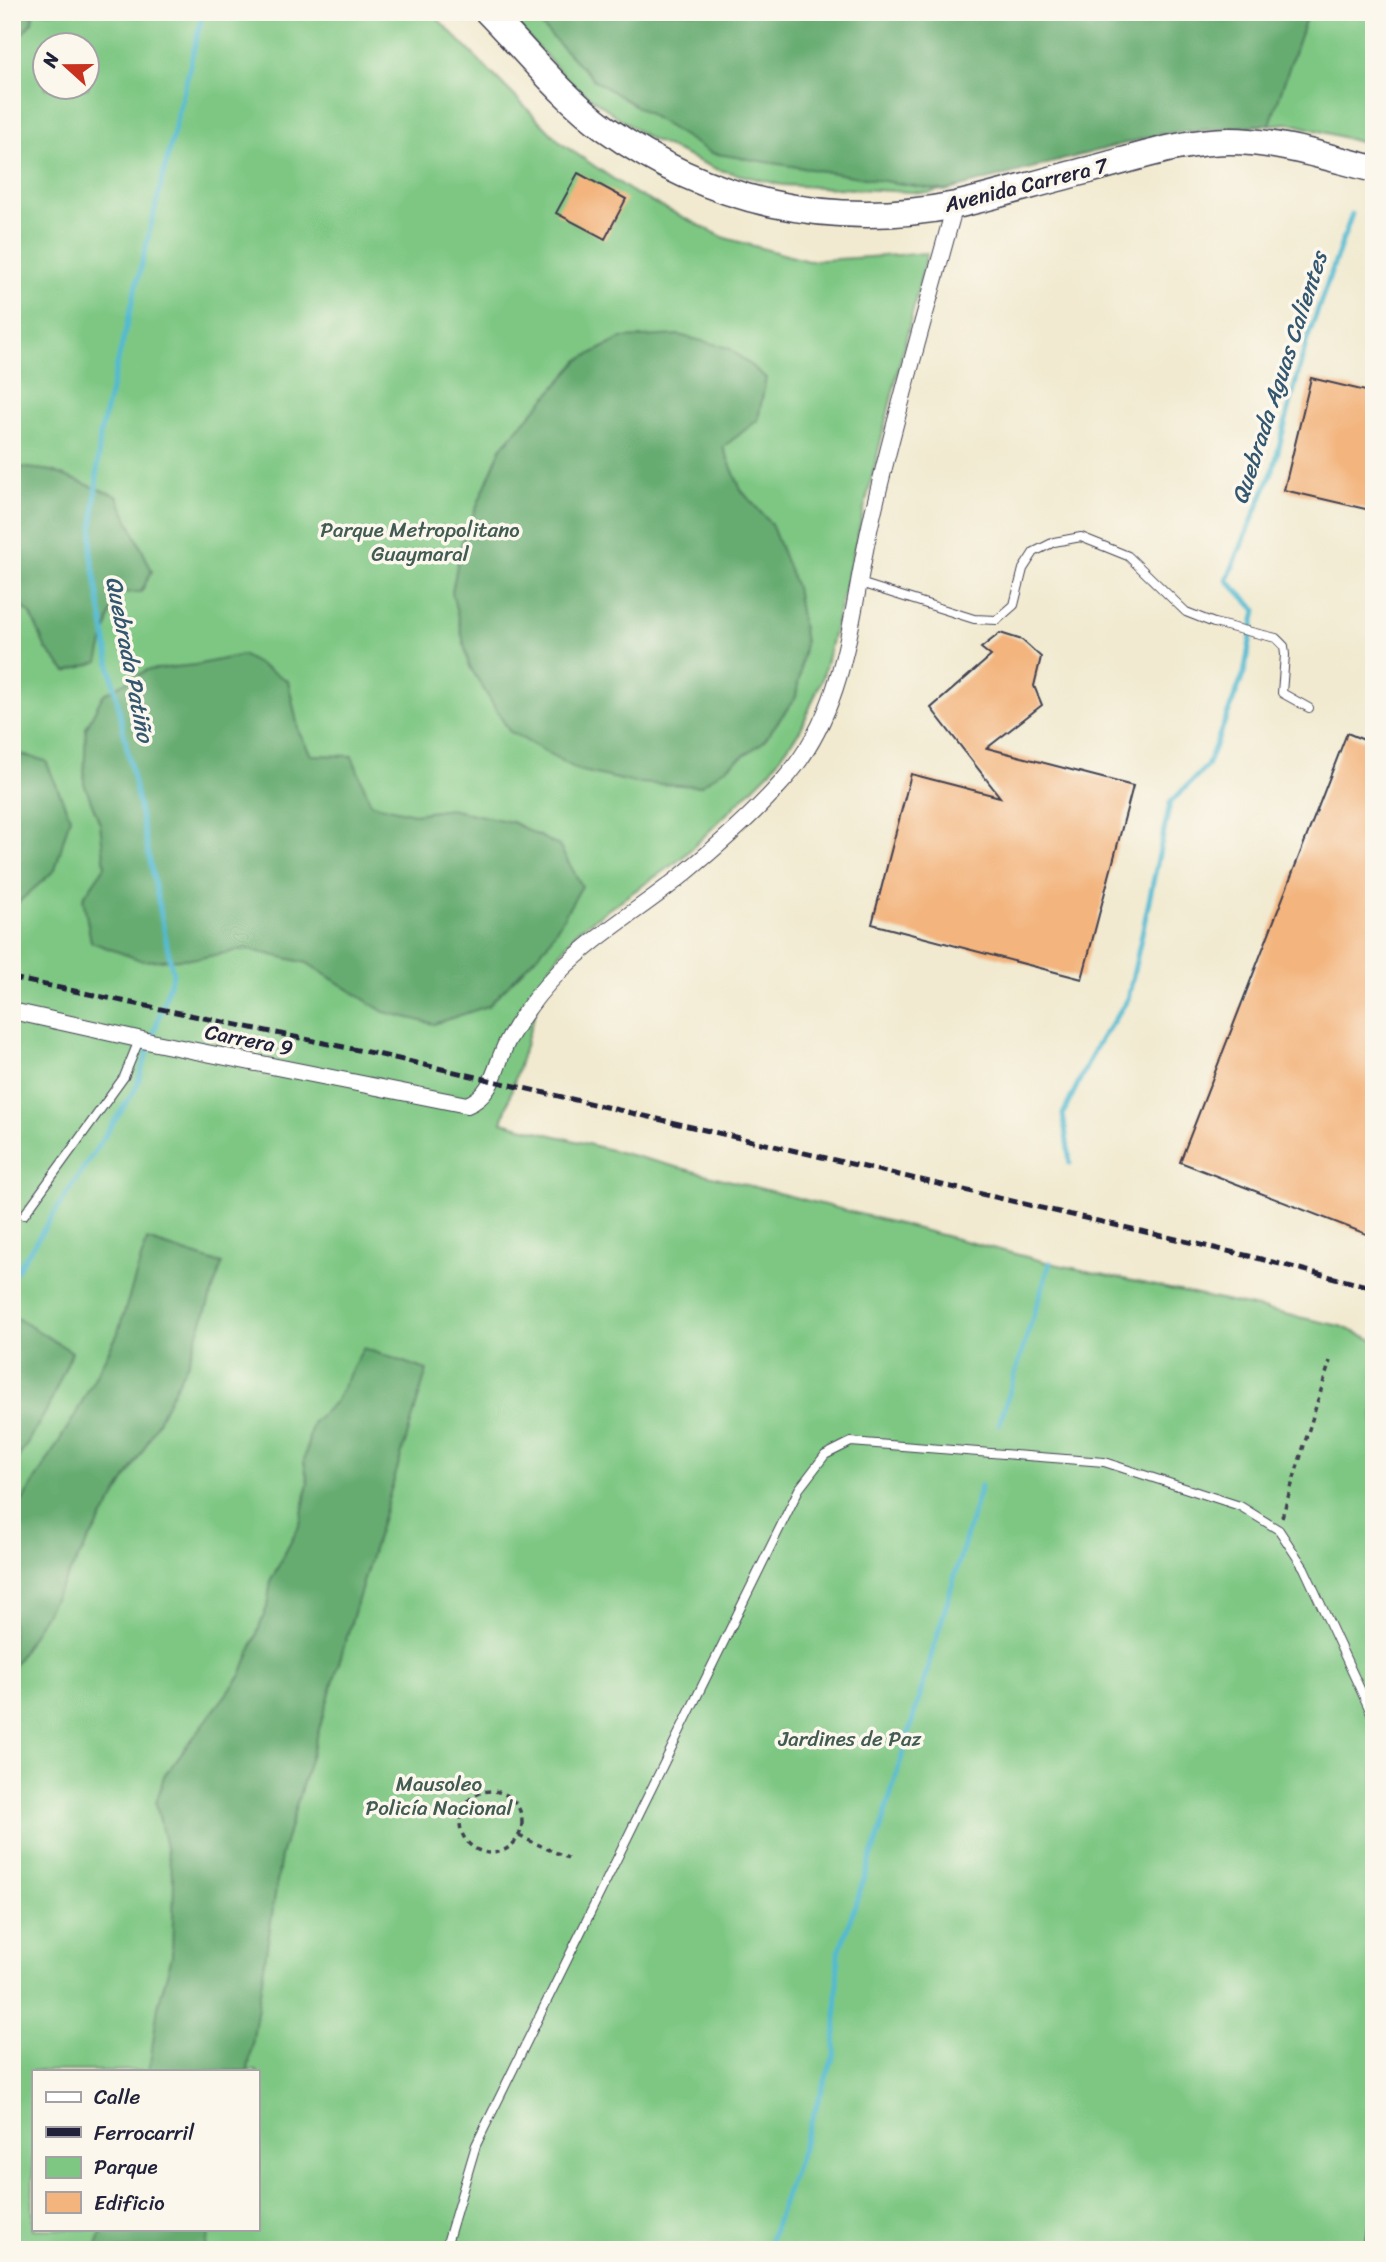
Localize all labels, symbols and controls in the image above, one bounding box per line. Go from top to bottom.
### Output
north arrow [32,32,102,102]
text: N [32,47,69,73]
street label: Avenida Carrera 7 [940,146,1113,224]
water label: Quebrada Aguas Calientes [1219,244,1340,510]
park label: Parque Metropolitano Guaymaral [320,511,520,573]
water label: Quebrada Patiño [93,573,166,748]
street label: Carrera 9 [202,1013,296,1067]
park label: Jardines de Paz [777,1720,922,1758]
park label: Mausoleo Policía Nacional [365,1765,514,1827]
legend [32,2070,259,2230]
text: Calle [94,2078,141,2116]
text: Ferrocarril [94,2114,195,2152]
text: Parque [94,2148,158,2186]
text: Edificio [94,2184,165,2222]

